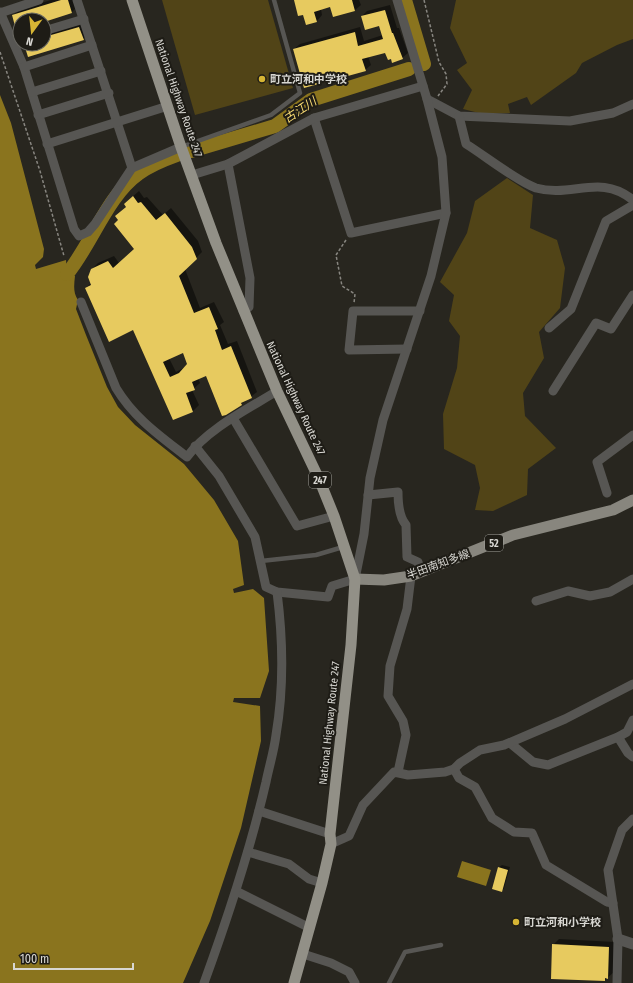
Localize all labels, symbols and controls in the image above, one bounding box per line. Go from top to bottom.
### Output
north arrow [12,12,52,52]
text: N [25,34,34,48]
street label: National Highway Route 247 [152,37,205,159]
place label: 町立河和中学校 [270,73,347,86]
marker: 町立河和中学校 [257,74,267,84]
water label: 古江川 [281,93,321,126]
street label: National Highway Route 247 [263,339,328,458]
road number: 247 [309,472,331,488]
road number: 52 [485,535,503,551]
street label: 半田南知多線 [405,547,471,582]
street label: National Highway Route 247 [317,660,342,785]
place label: 町立河和小学校 [524,916,601,929]
marker: 町立河和小学校 [511,917,521,927]
scale bar [14,945,133,971]
text: 100 m [20,952,49,966]

